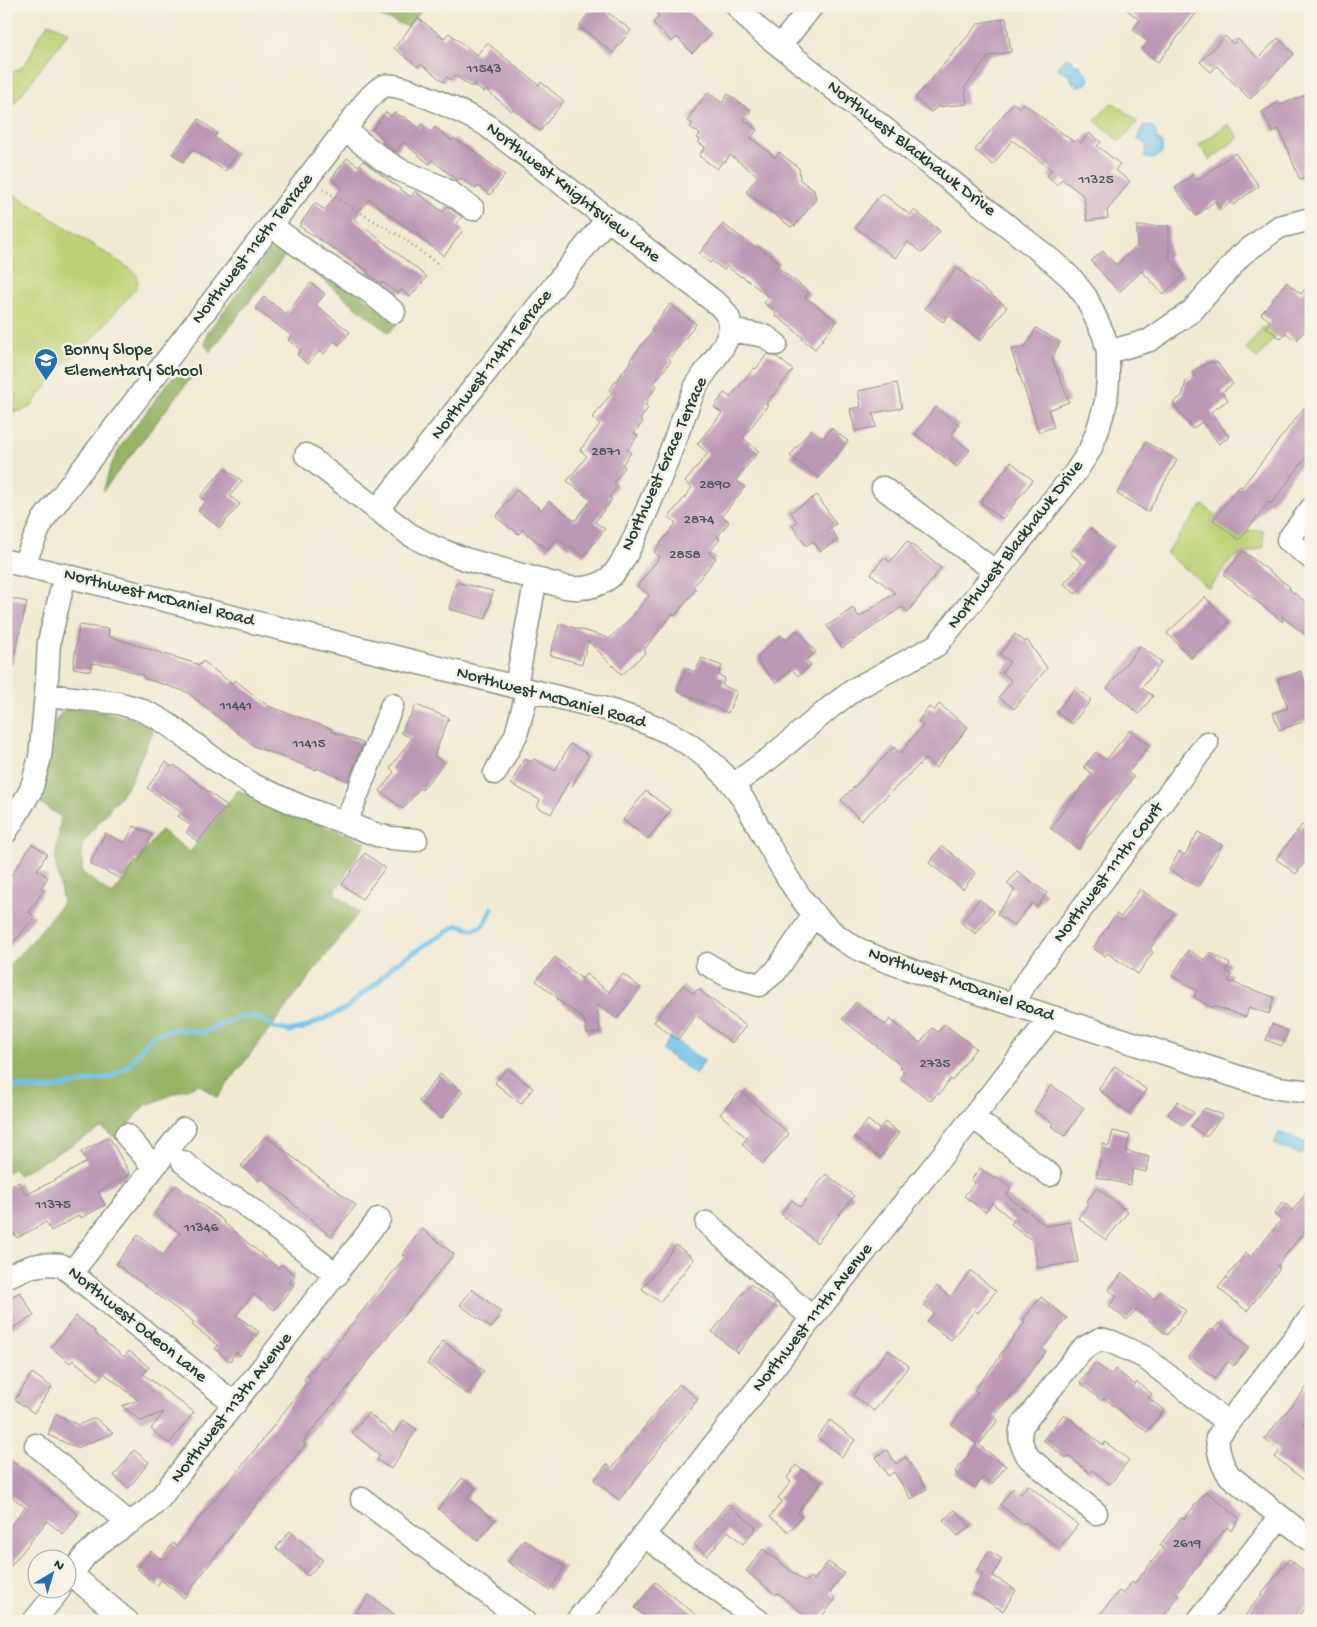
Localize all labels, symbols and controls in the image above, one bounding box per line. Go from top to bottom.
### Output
house number: 11543 [466,60,502,78]
street label: Northwest Blackhawk Drive [822,77,1000,222]
street label: Northwest Knightsview Lane [481,118,665,268]
street label: Northwest 116th Terrace [188,169,319,328]
house number: 11325 [1077,171,1114,189]
street label: Northwest 114th Terrace [427,285,558,444]
place label: Bonny Slope Elementary School [63,340,203,382]
school or university icon: Bonny Slope Elementary School [33,347,59,381]
street label: Northwest Grace Terrace [617,373,713,554]
house number: 2871 [591,443,621,461]
street label: Northwest Blackhawk Drive [944,456,1089,634]
house number: 2890 [699,476,731,494]
house number: 2874 [684,511,714,529]
house number: 2858 [669,546,701,564]
street label: Northwest McDaniel Road [62,564,258,632]
street label: Northwest McDaniel Road [454,663,650,734]
house number: 11441 [219,697,252,715]
house number: 11415 [291,735,326,753]
street label: Northwest 111th Court [1049,797,1170,947]
street label: Northwest McDaniel Road [865,943,1058,1027]
house number: 2735 [920,1055,951,1073]
house number: 11375 [34,1196,71,1214]
house number: 11346 [183,1219,219,1237]
street label: Northwest 111th Avenue [748,1239,878,1397]
street label: Northwest Odeon Lane [63,1262,211,1388]
street label: Northwest 113th Avenue [167,1328,298,1487]
house number: 2619 [1173,1535,1202,1553]
north arrow [28,1550,78,1600]
text: N [50,1556,67,1575]

